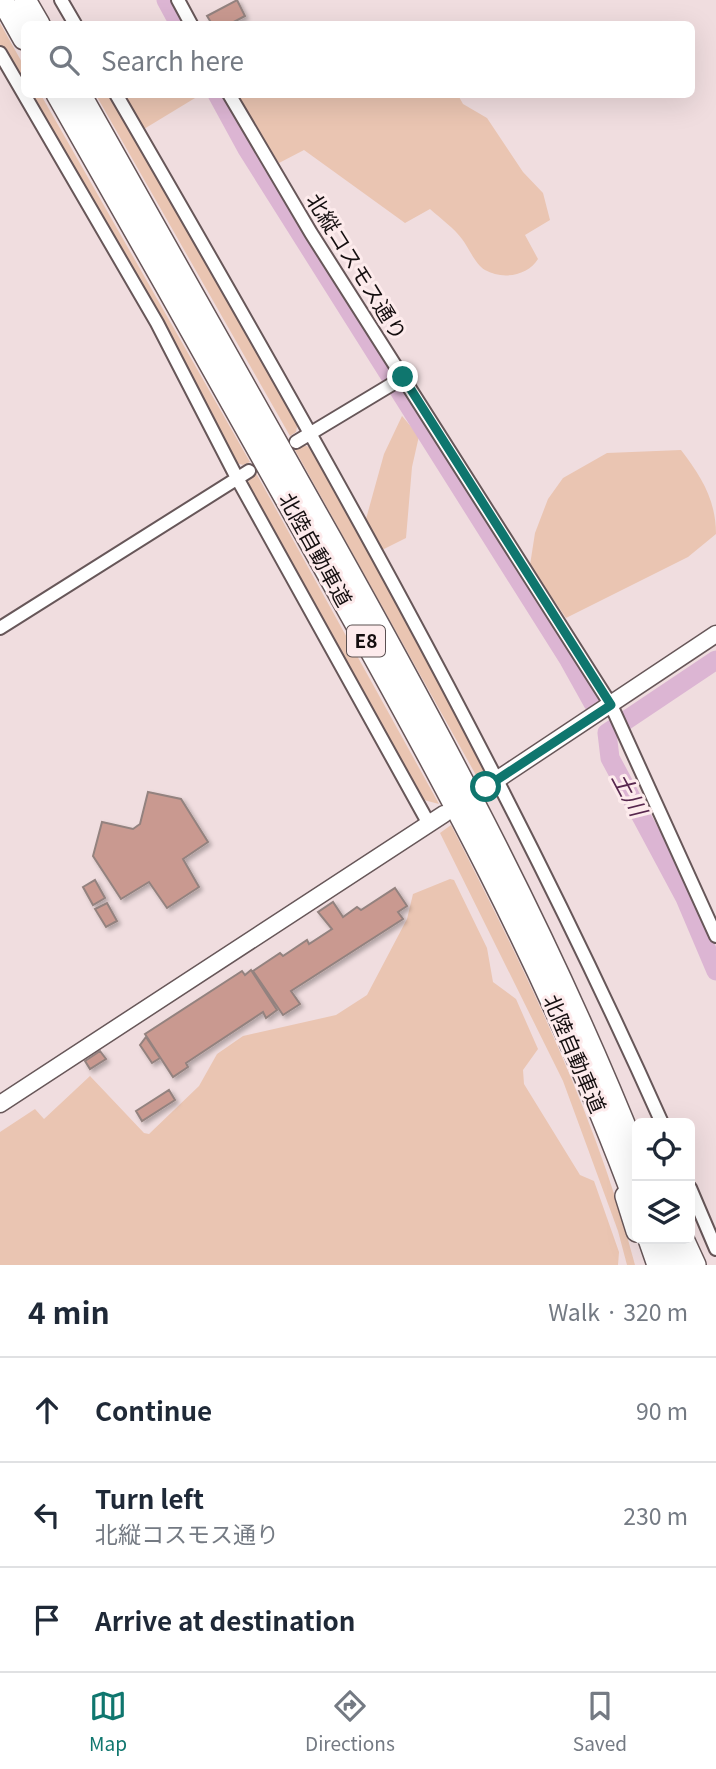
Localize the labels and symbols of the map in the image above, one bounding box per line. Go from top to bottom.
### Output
street label: 北縦コスモス通り [300,187,415,345]
route end [387,361,418,392]
street label: 北陸自動車道 [273,487,360,611]
road number: E8 [347,626,385,656]
water label: 土川 [605,765,658,824]
route start [470,771,501,802]
street label: 北陸自動車道 [537,989,614,1117]

